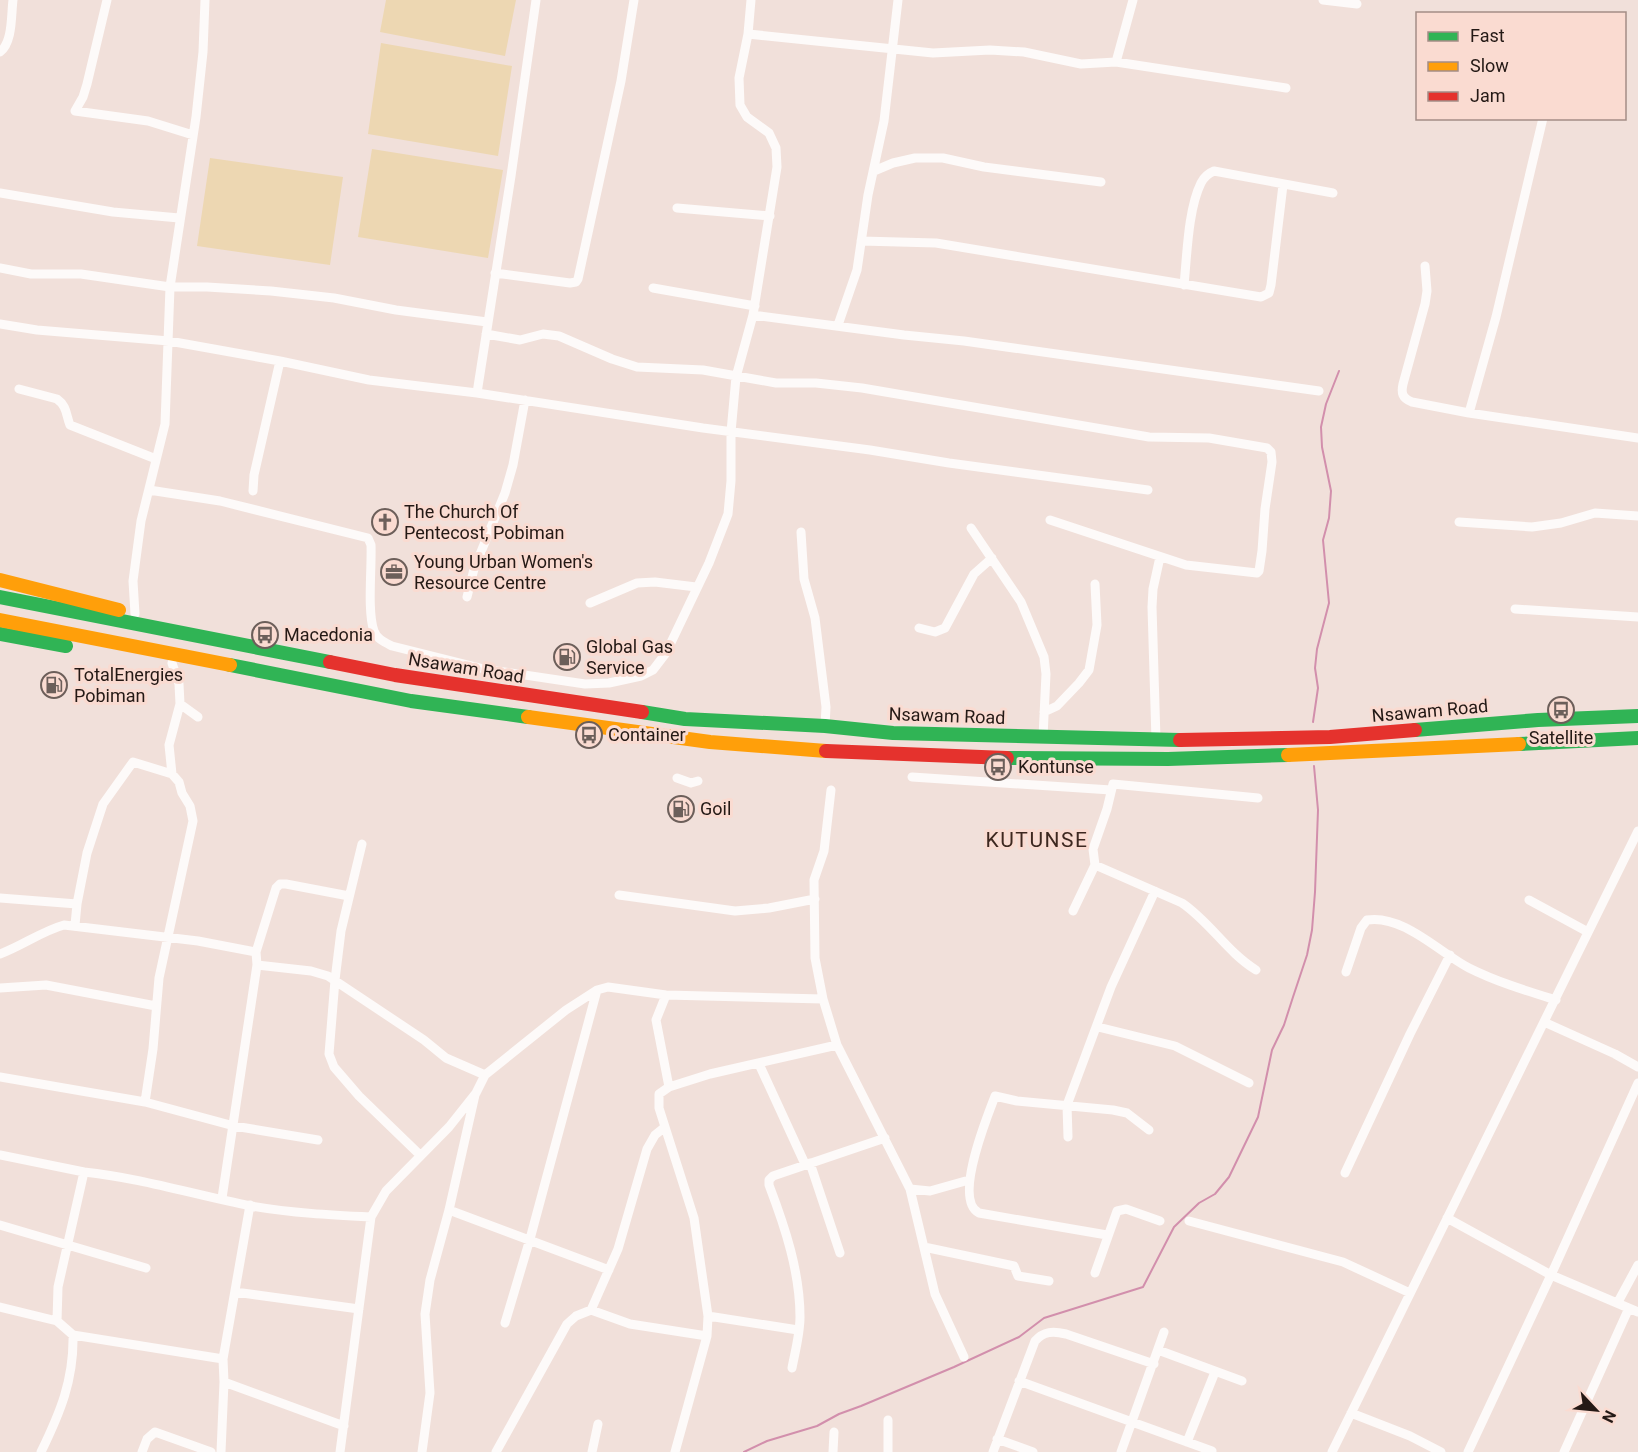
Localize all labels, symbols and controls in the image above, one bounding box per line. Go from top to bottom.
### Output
legend [1416,12,1626,120]
text: Fast [1470,25,1505,46]
text: Slow [1470,55,1509,76]
text: Jam [1470,85,1506,106]
place label: The Church Of Pentecost, Pobiman [404,501,565,543]
church icon: The Church Of Pentecost, Pobiman [370,507,400,537]
place label: Young Urban Women's Resource Centre [414,551,593,593]
office icon: Young Urban Women's Resource Centre [379,557,409,587]
bus stop icon: Macedonia [250,620,280,650]
place label: Macedonia [284,624,373,645]
place label: Global Gas Service [586,636,673,678]
fuel station icon: Global Gas Service [552,642,582,672]
street label: Nsawam Road [407,648,525,687]
place label: TotalEnergies Pobiman [74,664,183,706]
fuel station icon: TotalEnergies Pobiman [39,670,69,700]
street label: Nsawam Road [1371,695,1489,726]
bus stop icon: Satellite [1546,695,1576,725]
street label: Nsawam Road [888,703,1006,728]
bus stop icon: Container [574,720,604,750]
place label: Container [608,724,686,745]
place label: Satellite [1529,727,1593,748]
bus stop icon: Kontunse [983,752,1013,782]
place label: Kontunse [1018,756,1094,777]
fuel station icon: Goil [666,794,696,824]
place label: Goil [700,798,731,819]
district label: KUTUNSE [986,828,1088,852]
north arrow [1566,1380,1626,1440]
text: N [1598,1407,1620,1426]

